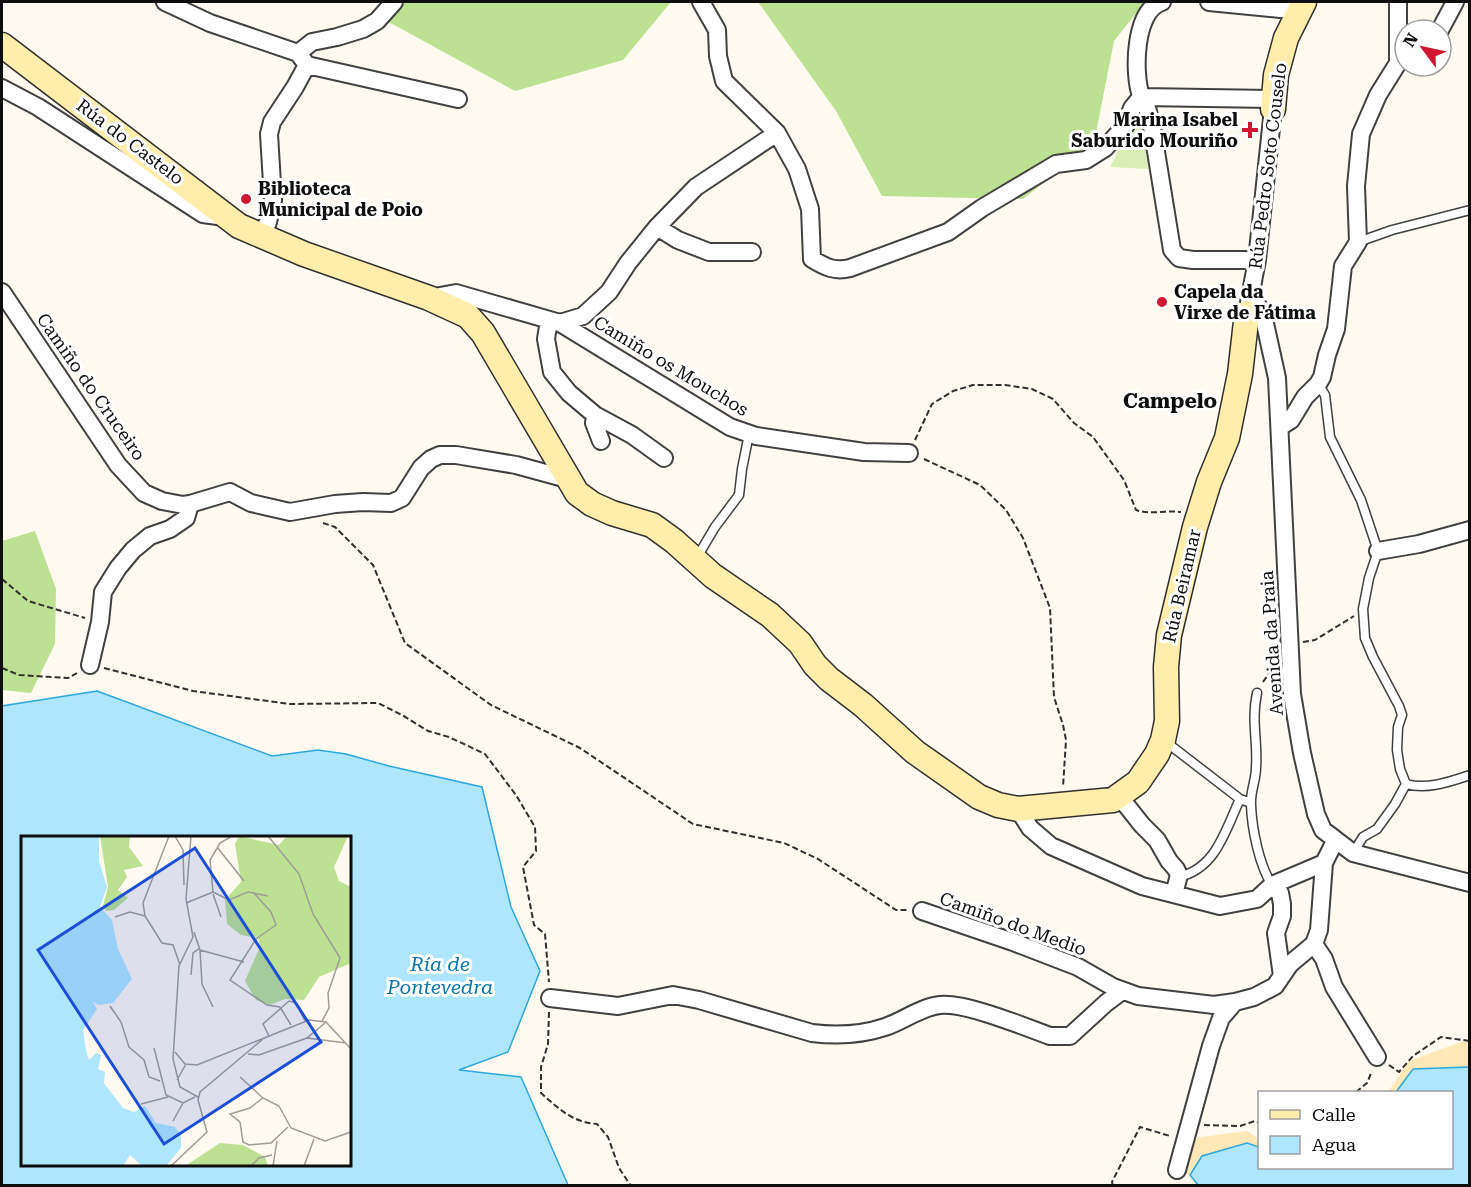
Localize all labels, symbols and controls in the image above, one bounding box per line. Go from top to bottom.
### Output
north arrow [1393,18,1453,78]
text: N [1400,30,1422,50]
street label: Rúa Pedro Soto Couselo [1244,61,1291,270]
street label: Rúa do Castelo [73,94,188,189]
place label: Marina Isabel Saburido Mouriño [1071,109,1238,151]
marker: Marina Isabel Saburido Mouriño [1243,123,1257,137]
place label: Biblioteca Municipal de Poio [258,178,423,220]
marker: Biblioteca Municipal de Poio [239,192,253,206]
place label: Capela da Virxe de Fátima [1174,281,1316,323]
marker: Capela da Virxe de Fátima [1155,295,1169,309]
street label: Camiño do Cruceiro [33,309,150,464]
street label: Camiño os Mouchos [590,311,752,420]
district label: Campelo [1123,389,1217,413]
street label: Rúa Beiramar [1158,527,1205,645]
street label: Avenida da Praia [1256,570,1287,716]
inset map [21,836,351,1166]
street label: Camiño do Medio [937,887,1089,960]
water label: Ría de Pontevedra [386,952,493,999]
legend [1258,1091,1453,1169]
text: Calle [1312,1104,1356,1125]
text: Agua [1312,1134,1356,1155]

